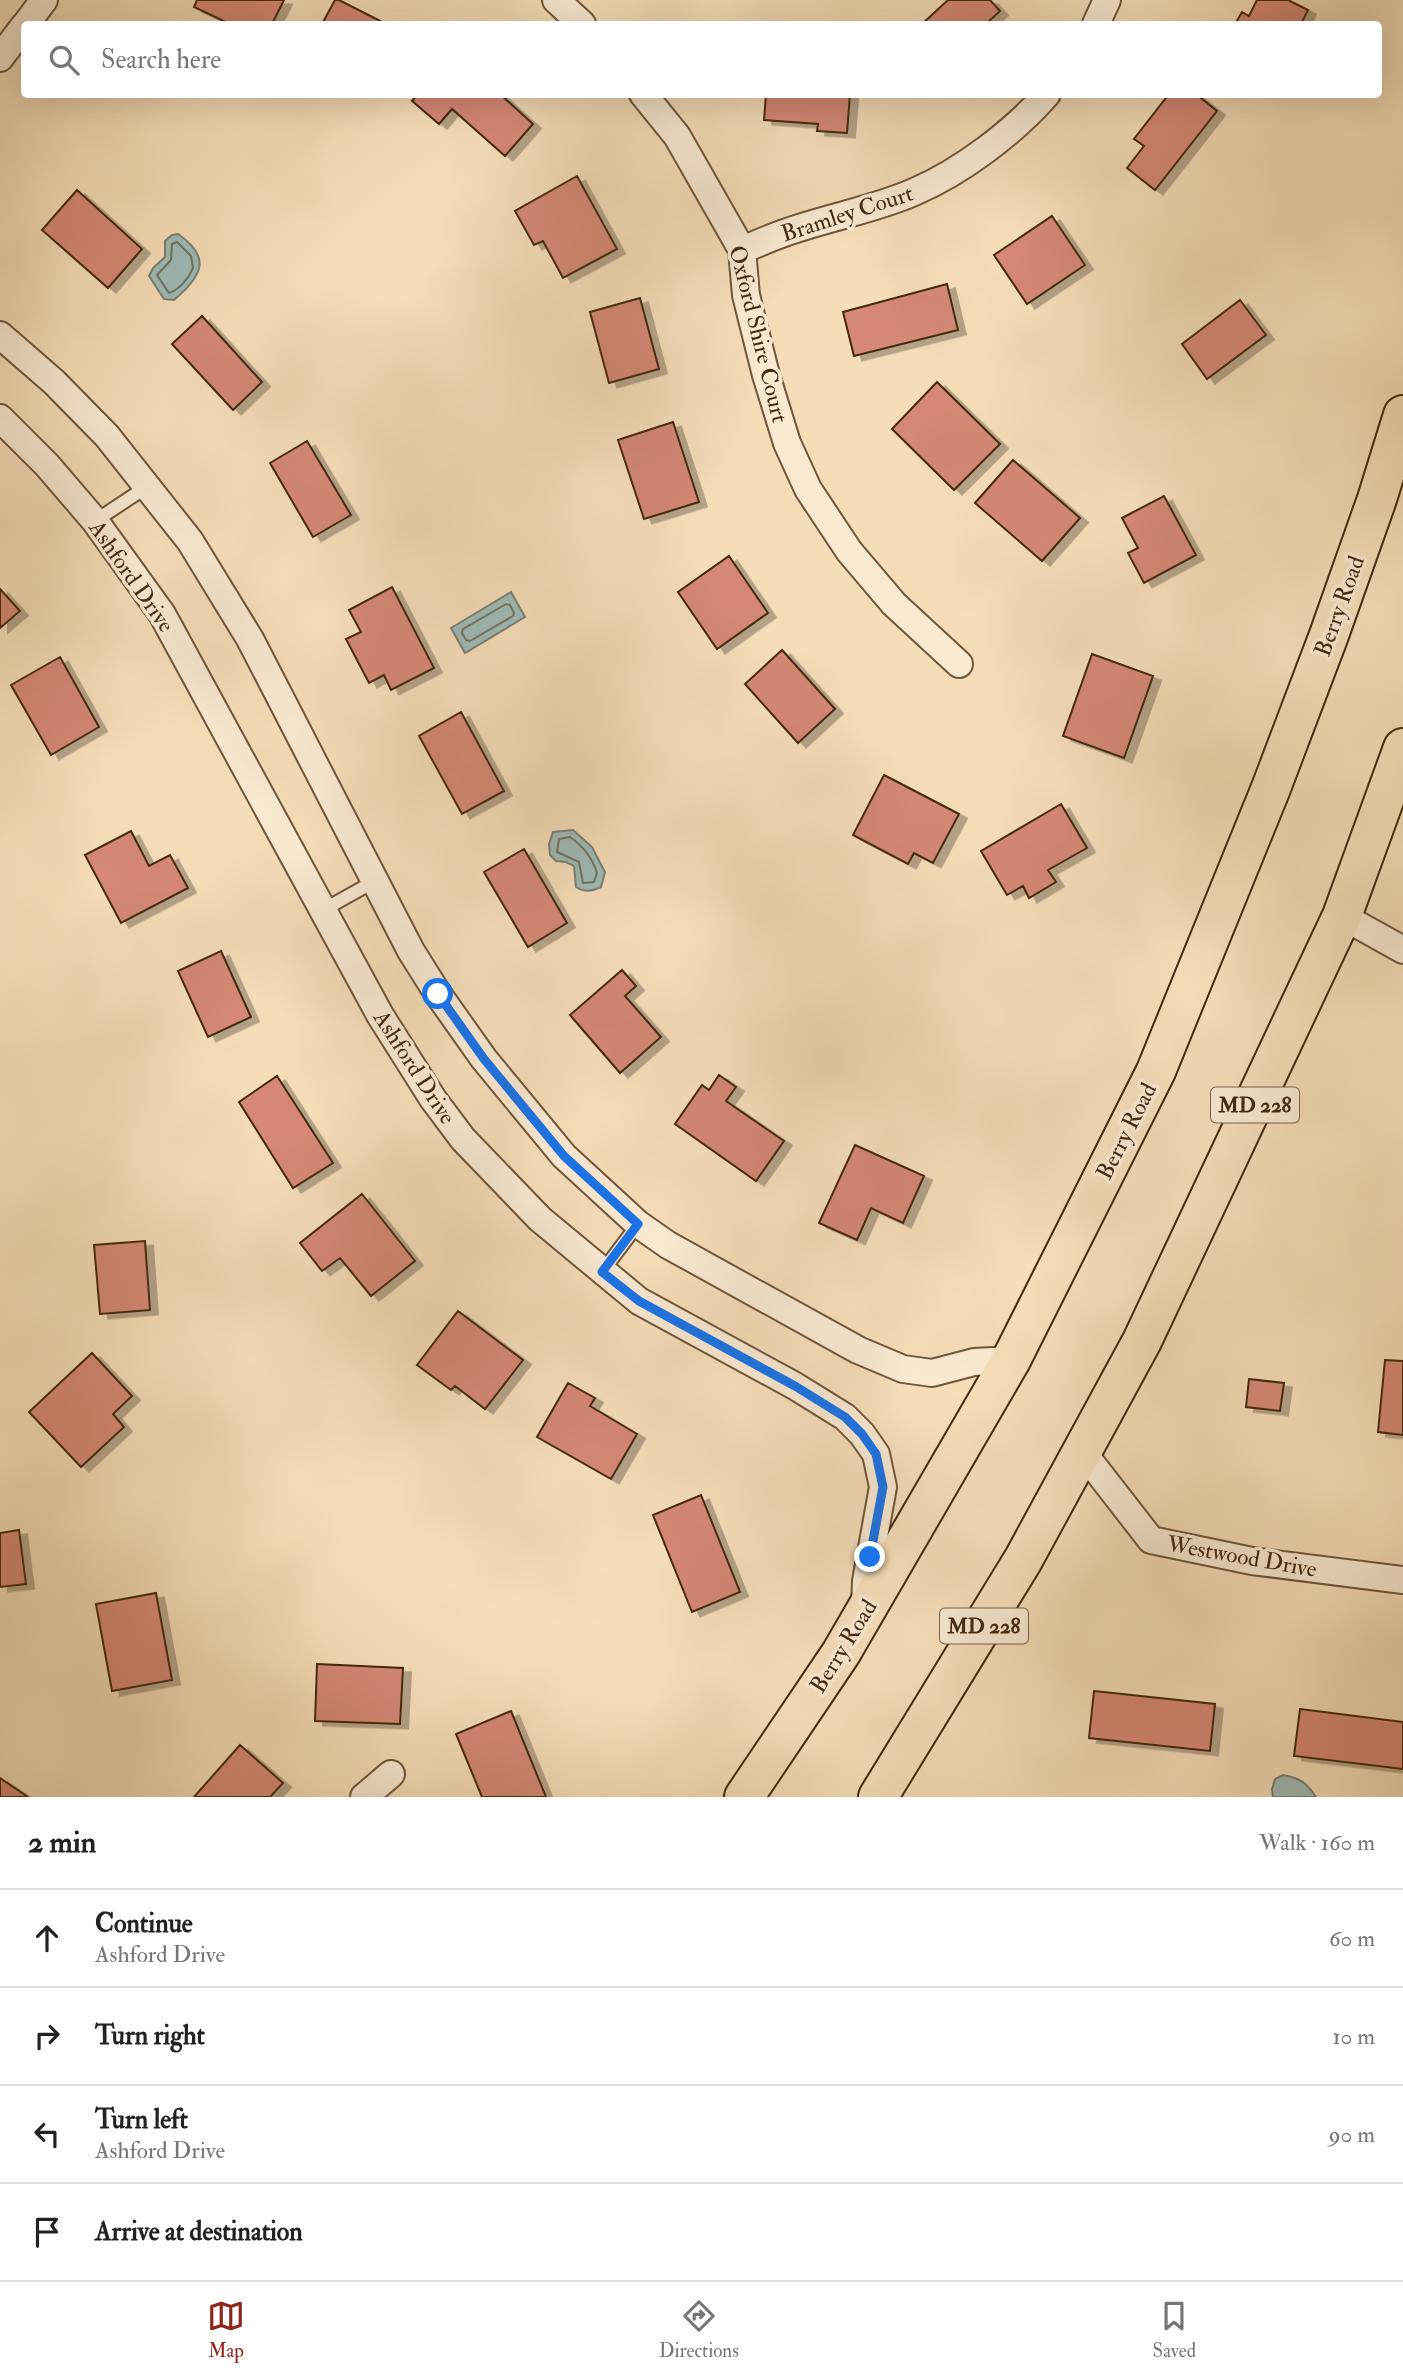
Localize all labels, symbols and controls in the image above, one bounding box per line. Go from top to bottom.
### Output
search box [21,21,1382,98]
icon: search [45,41,83,79]
text: Search here [101,44,221,76]
street label: Bramley Court [778,179,917,248]
street label: Oxford Shire Court [722,242,795,426]
street label: Ashford Drive [82,514,181,638]
street label: Berry Road [1308,552,1371,660]
route start [422,978,453,1009]
street label: Ashford Drive [366,1004,462,1130]
street label: Berry Road [1090,1078,1163,1185]
road number: MD 228 [1211,1088,1299,1122]
street label: Westwood Drive [1164,1529,1319,1584]
route end [854,1541,885,1572]
street label: Berry Road [803,1594,884,1698]
road number: MD 228 [940,1608,1028,1644]
text: 2 min [28,1824,96,1861]
text: Walk · 160 m [1259,1828,1375,1857]
text: Continue [95,1908,193,1940]
icon: ahead [28,1919,66,1957]
text: 60 m [1329,1924,1375,1953]
text: Ashford Drive [95,1940,225,1969]
icon: right [28,2017,66,2055]
text: Turn right [95,2020,205,2052]
text: 10 m [1332,2022,1375,2051]
text: Turn left [95,2104,188,2136]
icon: left [28,2115,66,2153]
text: 90 m [1329,2120,1375,2149]
text: Ashford Drive [95,2136,225,2165]
icon: arrive [28,2213,66,2251]
text: Arrive at destination [95,2216,303,2248]
tab: Map [207,2297,245,2363]
tab: Directions [659,2297,739,2363]
tab: Saved [1153,2297,1196,2363]

